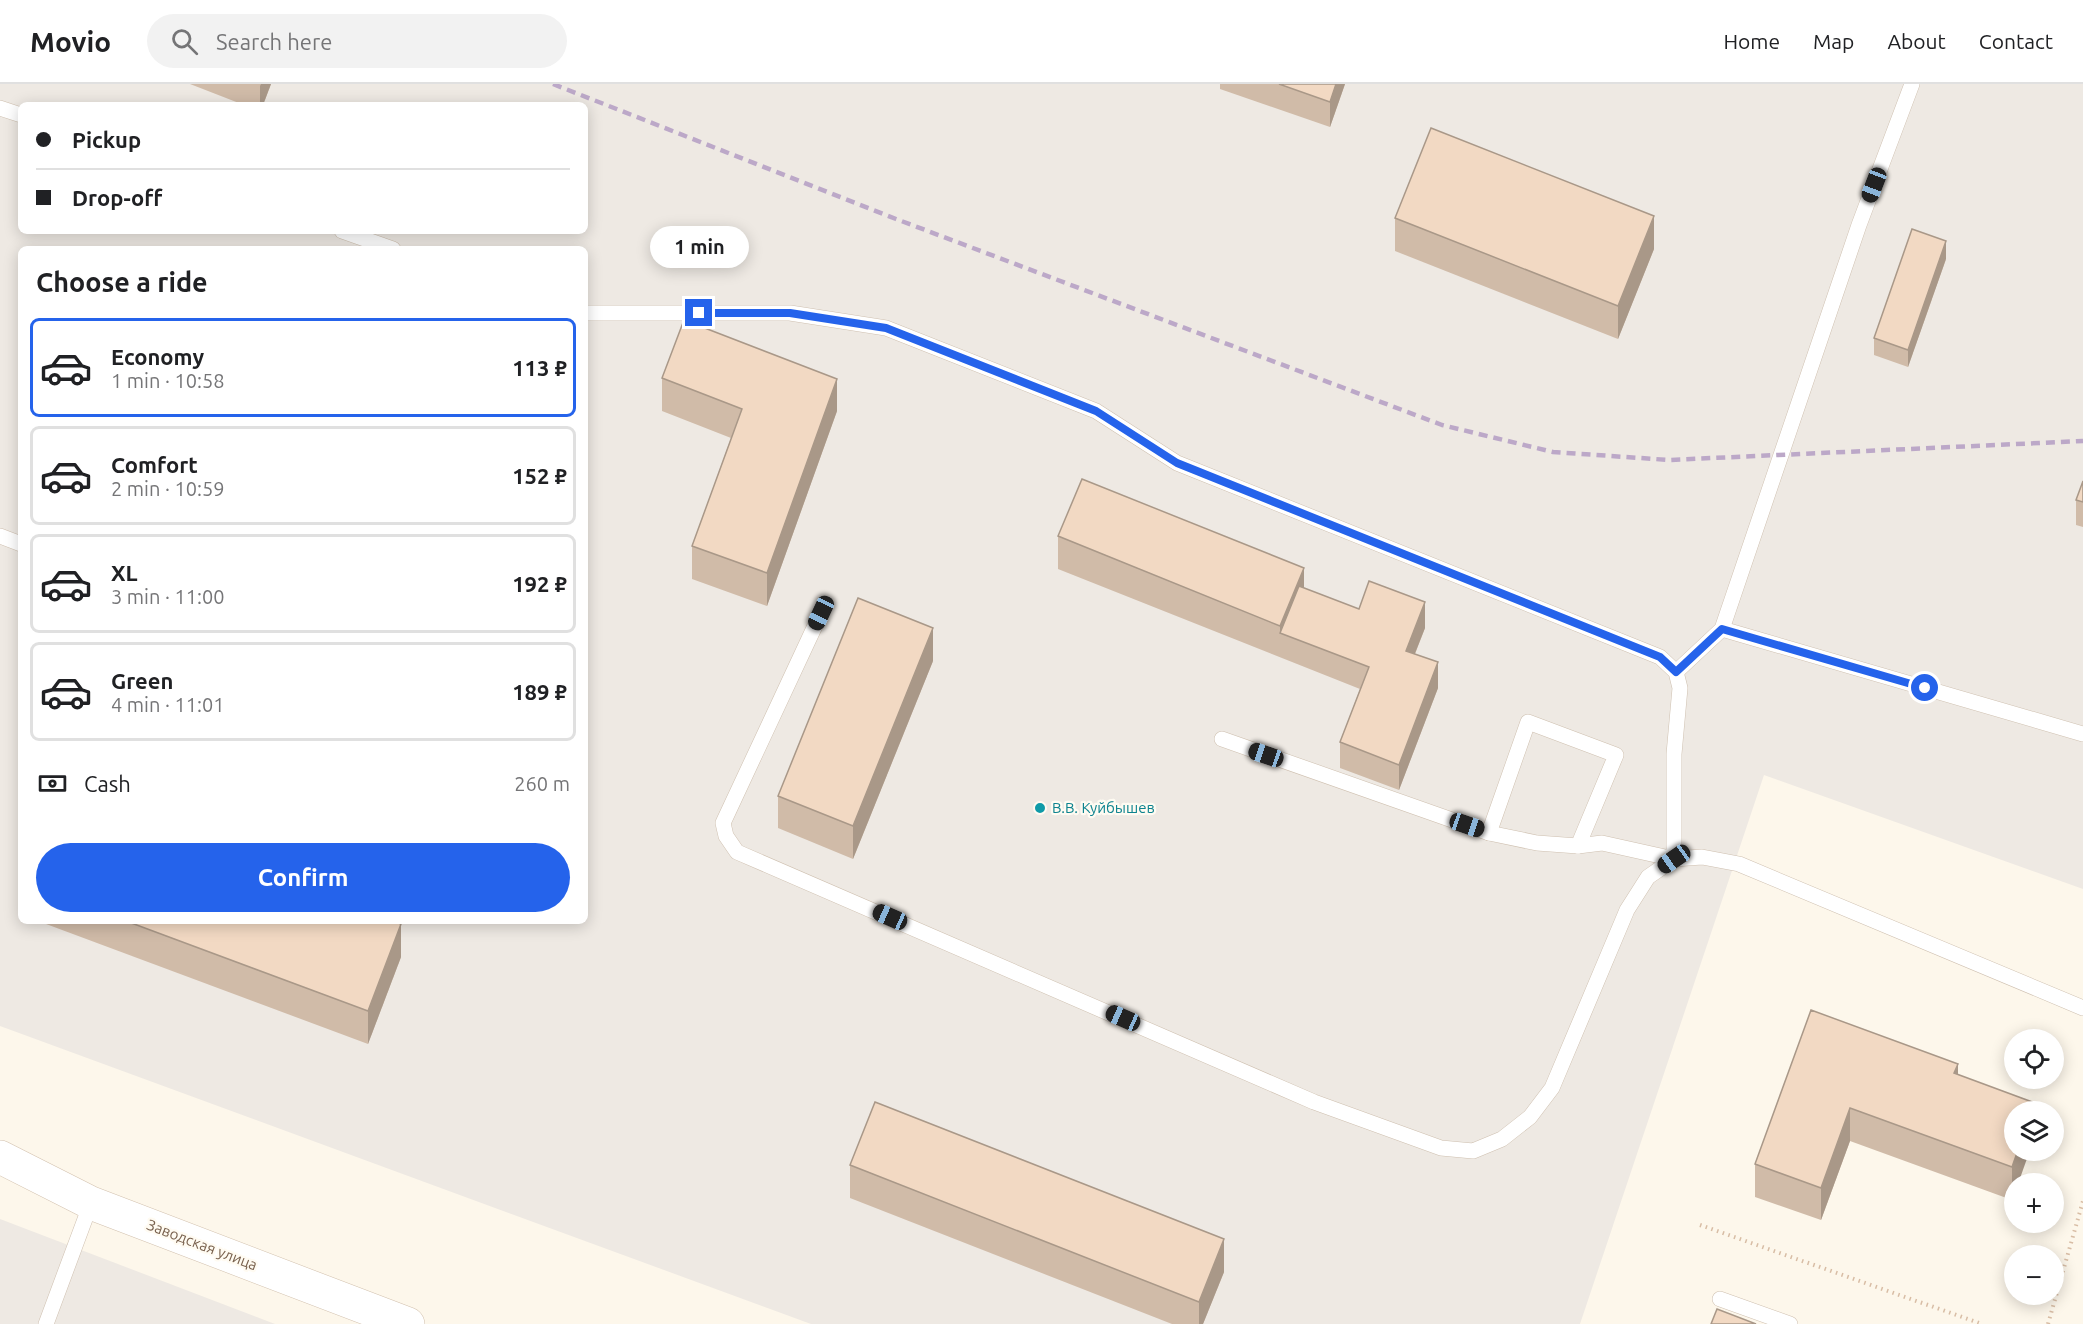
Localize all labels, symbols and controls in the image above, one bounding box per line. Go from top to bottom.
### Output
search box [147,14,567,68]
icon: search [168,25,201,58]
text: Movio [30,26,111,57]
text: Search here [216,29,332,54]
text: Home [1723,29,1780,53]
text: Map [1813,29,1854,53]
text: About [1887,29,1946,53]
text: Contact [1979,29,2053,53]
text: Pickup [72,127,141,152]
car [1859,165,1889,205]
text: Drop-off [72,185,162,210]
callout: 1 min [650,226,748,268]
text: 1 min [674,235,725,258]
text: Choose a ride [36,267,208,297]
route end [685,299,712,326]
icon: car [39,341,93,395]
text: Economy [111,344,204,369]
text: 113 ₽ [512,355,567,380]
text: 1 min · 10:58 [111,369,225,392]
icon: car [39,449,93,503]
text: Comfort [111,452,198,477]
text: 152 ₽ [512,463,567,488]
text: 2 min · 10:59 [111,477,225,500]
icon: car [39,557,93,611]
text: XL [111,560,138,585]
text: 192 ₽ [512,571,567,596]
text: 3 min · 11:00 [111,585,225,608]
car [805,593,837,633]
icon: car [39,665,93,719]
text: Green [111,668,173,693]
route start [1911,674,1938,701]
text: 189 ₽ [512,679,567,704]
text: 4 min · 11:01 [111,693,225,716]
car [1246,741,1286,769]
icon: cash [36,767,69,800]
text: Cash [84,771,131,796]
text: 260 m [514,772,570,795]
place label: В.В. Куйбышев [1052,799,1155,816]
marker: В.В. Куйбышев [1033,801,1047,815]
car [1447,811,1487,839]
car [1654,841,1694,877]
button: Confirm [36,843,570,912]
car [870,901,910,933]
car [1103,1002,1143,1034]
map controls [2004,1029,2064,1305]
button: locate [2004,1029,2064,1089]
button: layers [2004,1101,2064,1161]
button: + [2004,1173,2064,1233]
street label: Заводская улица [145,1216,260,1273]
button: − [2004,1245,2064,1305]

